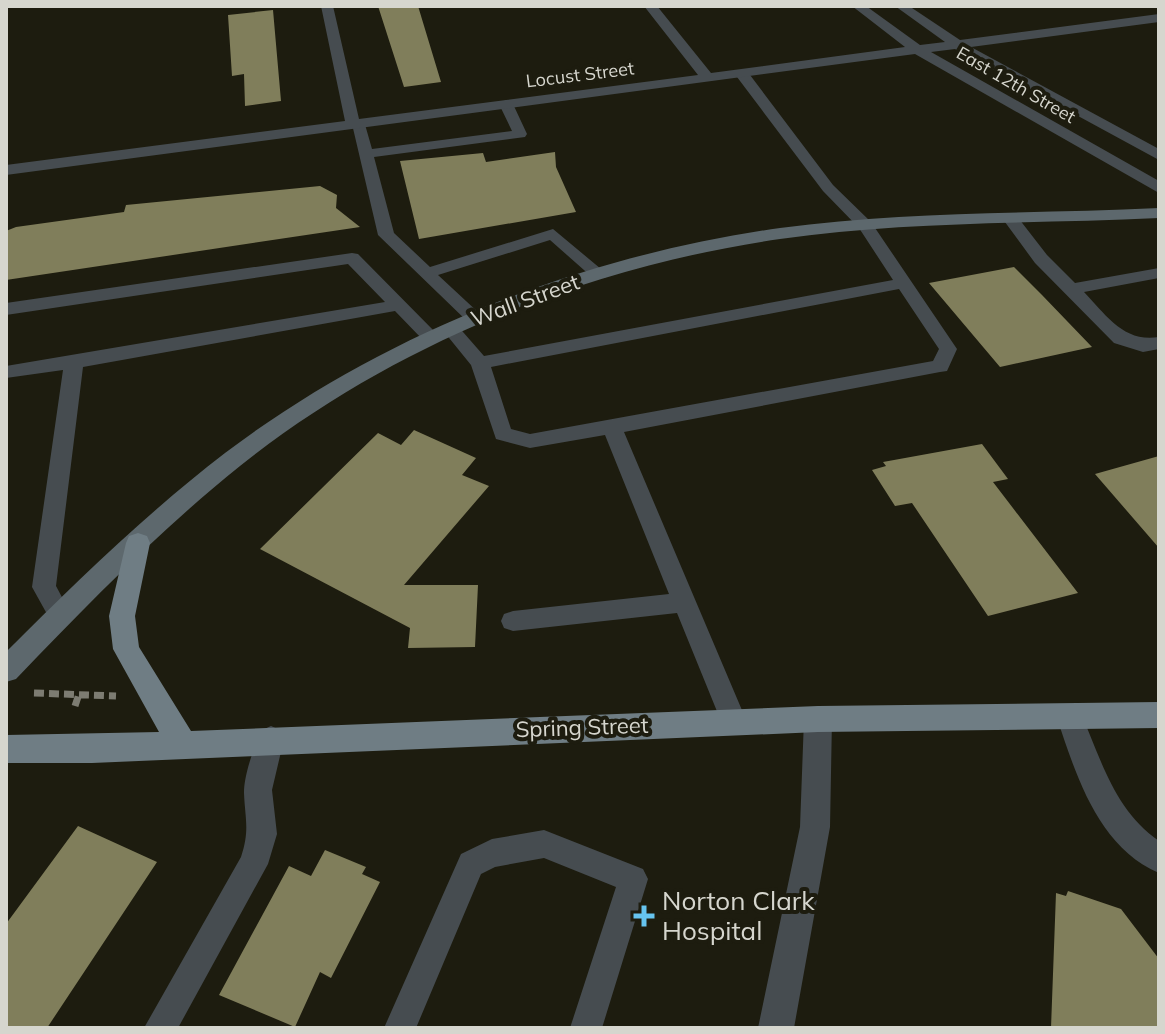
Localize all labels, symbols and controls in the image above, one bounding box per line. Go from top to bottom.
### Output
street label: East 12th Street [952,41,1080,128]
street label: Locust Street [524,56,635,93]
street label: Wall Street [467,267,583,333]
street label: Spring Street [515,711,649,743]
place label: Norton Clark Hospital [662,884,815,947]
marker: Norton Clark Hospital [633,905,655,927]

